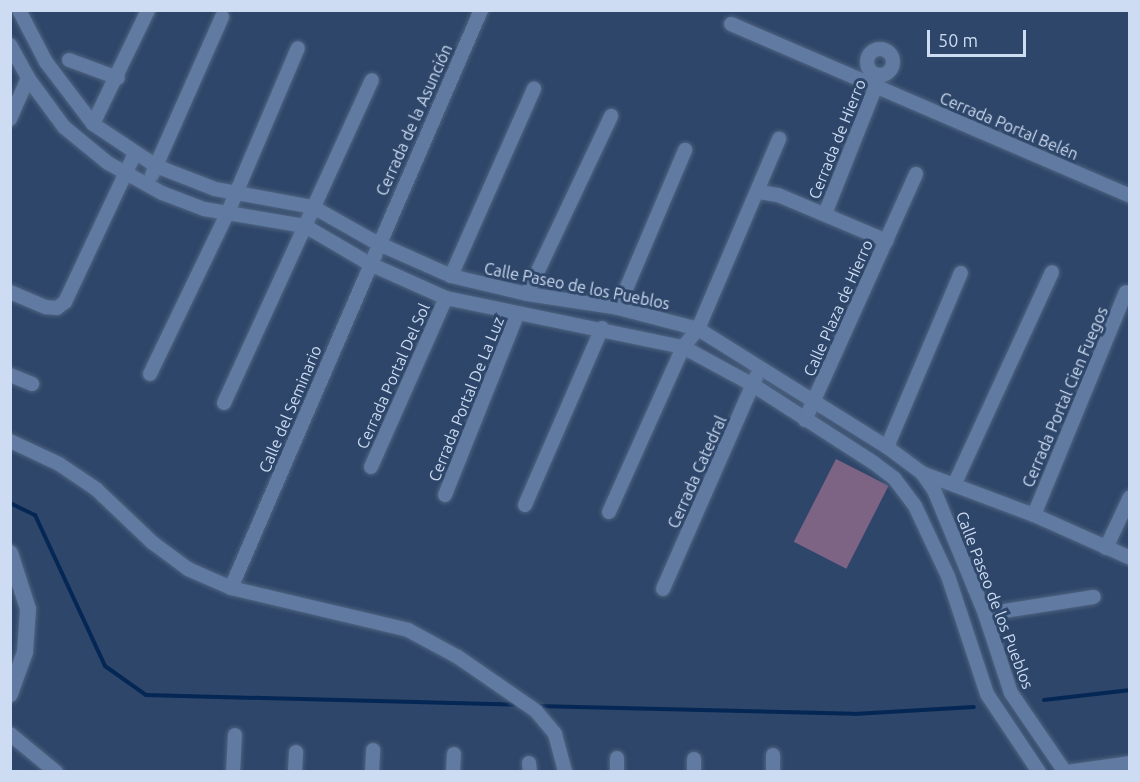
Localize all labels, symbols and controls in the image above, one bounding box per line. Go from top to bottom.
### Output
scale bar [930,18,1029,56]
text: 50 m [938,30,978,50]
street label: Cerrada de la Asunción [372,41,456,199]
street label: Cerrada de Hierro [804,76,870,202]
street label: Cerrada Portal Belén [937,88,1081,164]
street label: Calle Plaza de Hierro [799,237,877,379]
street label: Calle Paseo de los Pueblos [483,259,671,313]
street label: Cerrada Portal Del Sol [352,300,434,452]
street label: Cerrada Portal Cien Fuegos [1018,304,1112,490]
street label: Cerrada Portal De La Luz [424,314,508,484]
street label: Calle del Seminario [254,342,326,476]
street label: Cerrada Catedral [664,413,730,531]
street label: Calle Paseo de los Pueblos [952,508,1038,692]

